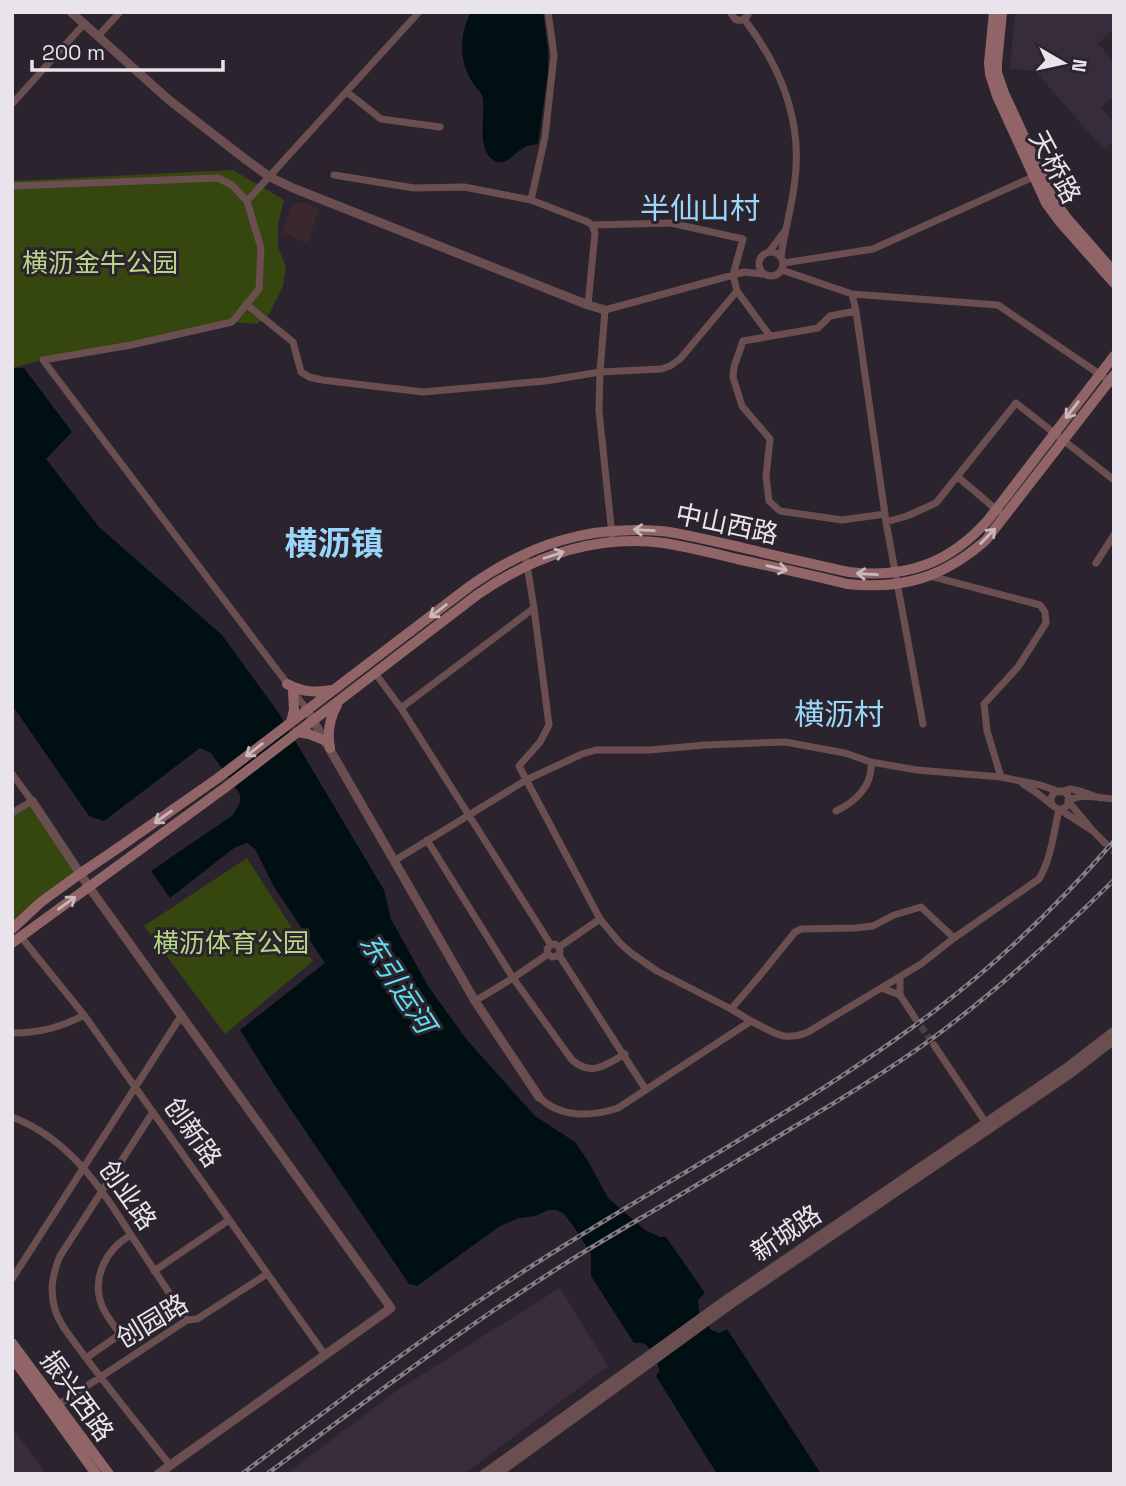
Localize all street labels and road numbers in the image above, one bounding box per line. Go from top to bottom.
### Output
street label: 天桥路 [1022,125,1088,209]
street label: 中山西路 [673,497,781,551]
street label: 创新路 [157,1090,229,1174]
street label: 创业路 [92,1153,164,1237]
street label: 新城路 [744,1197,828,1269]
street label: 创园路 [110,1286,194,1356]
street label: 振兴西路 [33,1344,121,1448]

